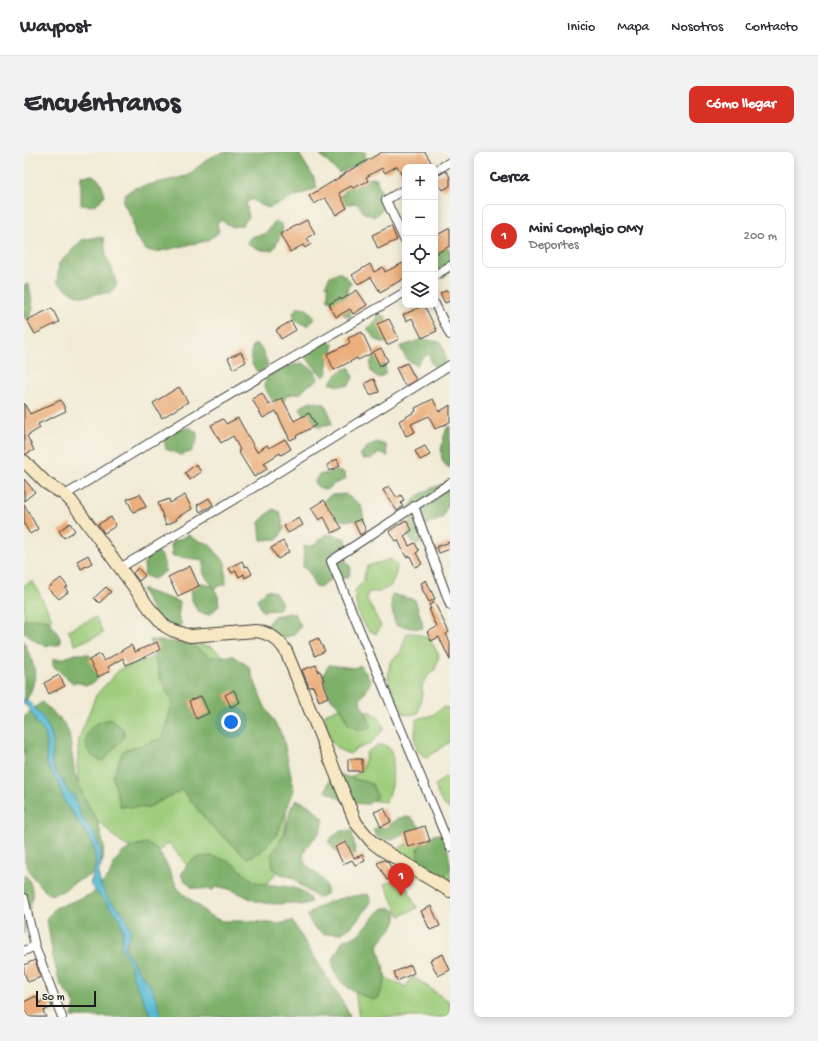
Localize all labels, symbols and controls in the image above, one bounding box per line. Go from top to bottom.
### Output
text: Waypost [20,16,90,39]
text: Inicio [567,19,595,36]
text: Mapa [617,19,649,36]
text: Nosotros [671,19,723,36]
text: Contacto [745,19,798,36]
button: Cómo llegar [689,86,794,123]
text: Encuéntranos [24,88,180,121]
map controls [402,164,438,308]
button: + [402,164,438,200]
text: Cerca [490,168,529,188]
button: − [402,200,438,236]
text: Mini Complejo OMY [529,220,644,238]
text: 1 [501,229,507,244]
text: 200 m [744,229,777,244]
button: locate [402,236,438,272]
text: Deportes [529,238,579,253]
button: layers [402,272,438,308]
your location [221,712,241,732]
pin: 1 [388,863,414,896]
scale bar [36,989,96,1008]
text: 50 m [42,992,64,1004]

